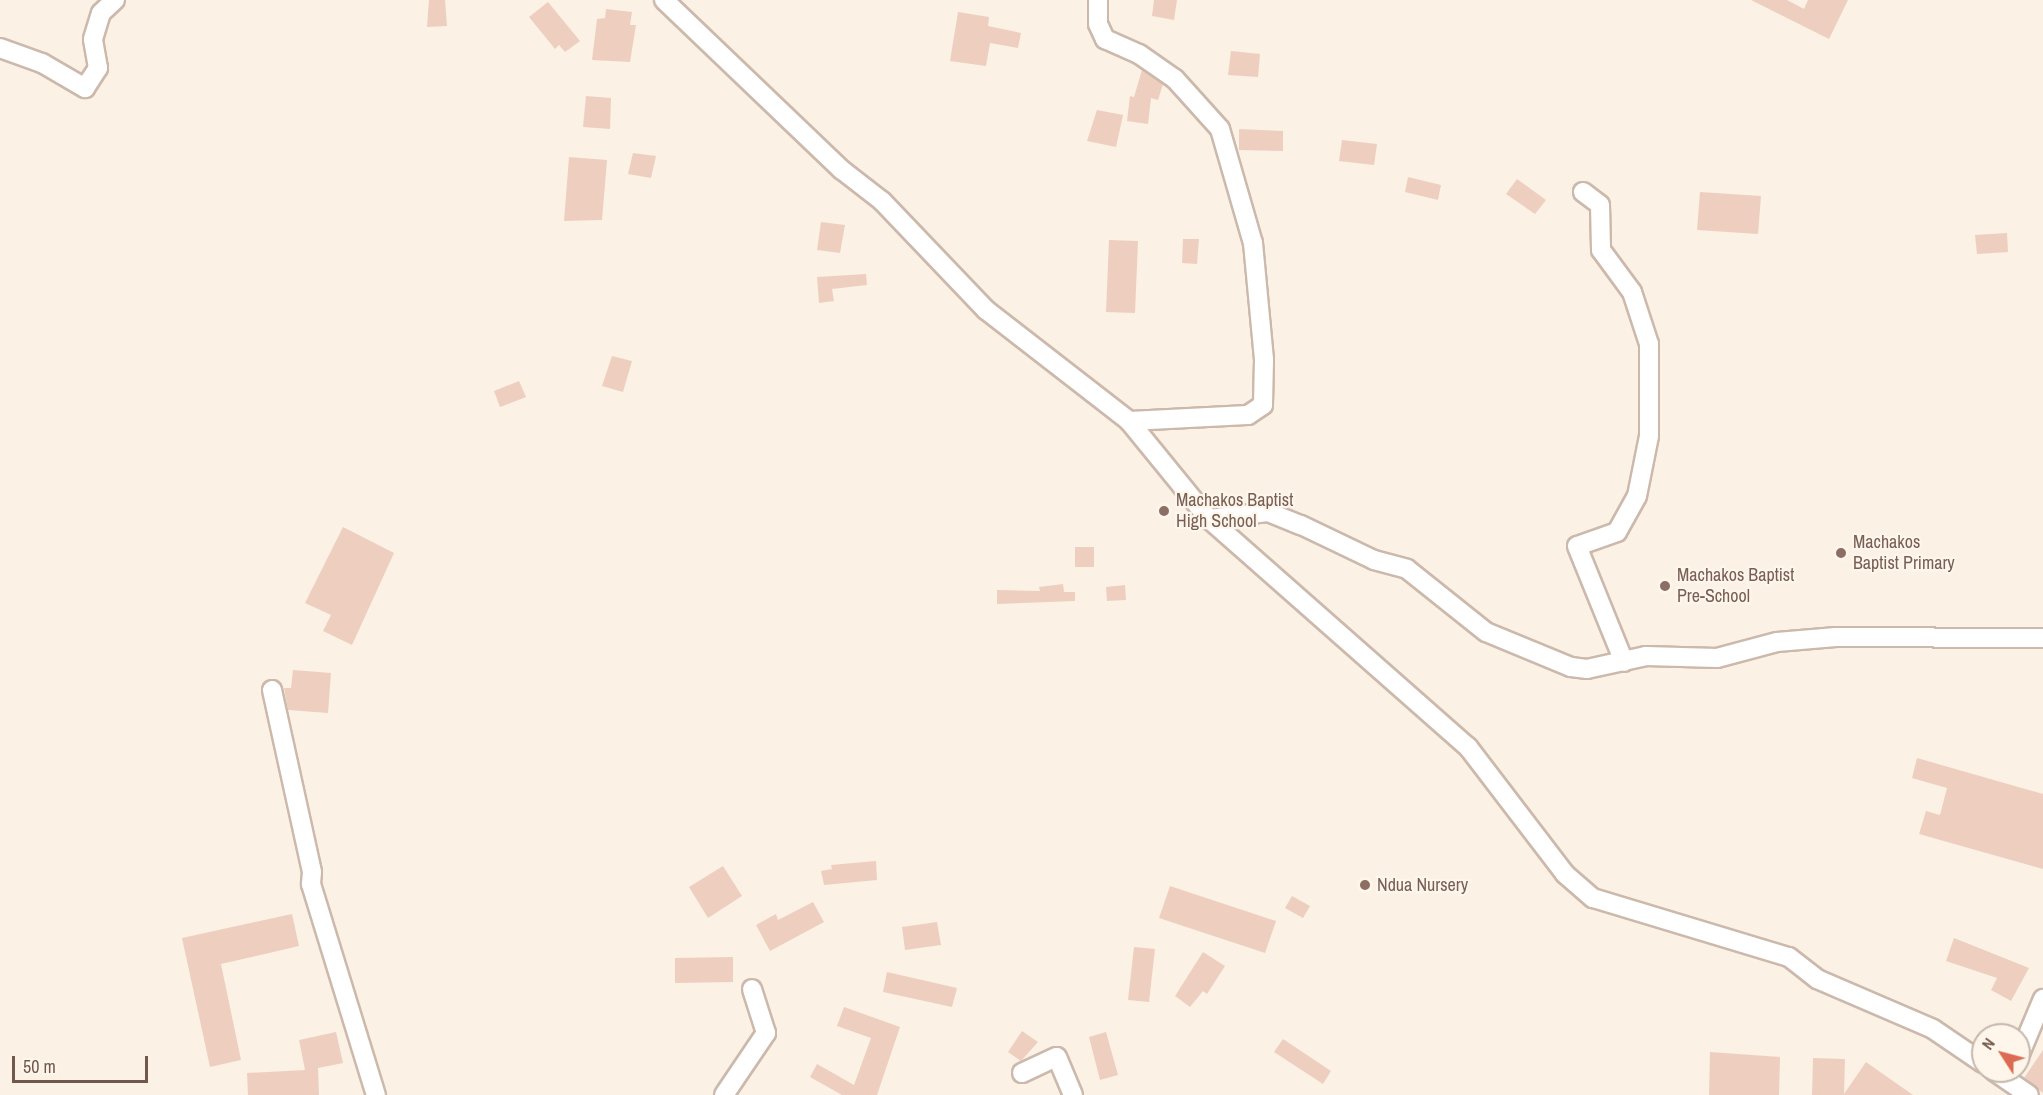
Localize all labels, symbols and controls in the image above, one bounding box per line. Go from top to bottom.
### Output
place label: Machakos Baptist High School [1176,490,1293,532]
marker: Machakos Baptist High School [1157,504,1171,518]
place label: Machakos Baptist Primary [1853,532,1955,574]
marker: Machakos Baptist Primary [1834,546,1848,560]
place label: Machakos Baptist Pre-School [1677,565,1794,608]
marker: Machakos Baptist Pre-School [1658,579,1672,593]
place label: Ndua Nursery [1377,874,1468,896]
marker: Ndua Nursery [1358,878,1372,892]
north arrow [1971,1023,2031,1083]
text: N [1976,1033,2000,1054]
scale bar [15,1044,152,1082]
text: 50 m [23,1054,56,1079]

